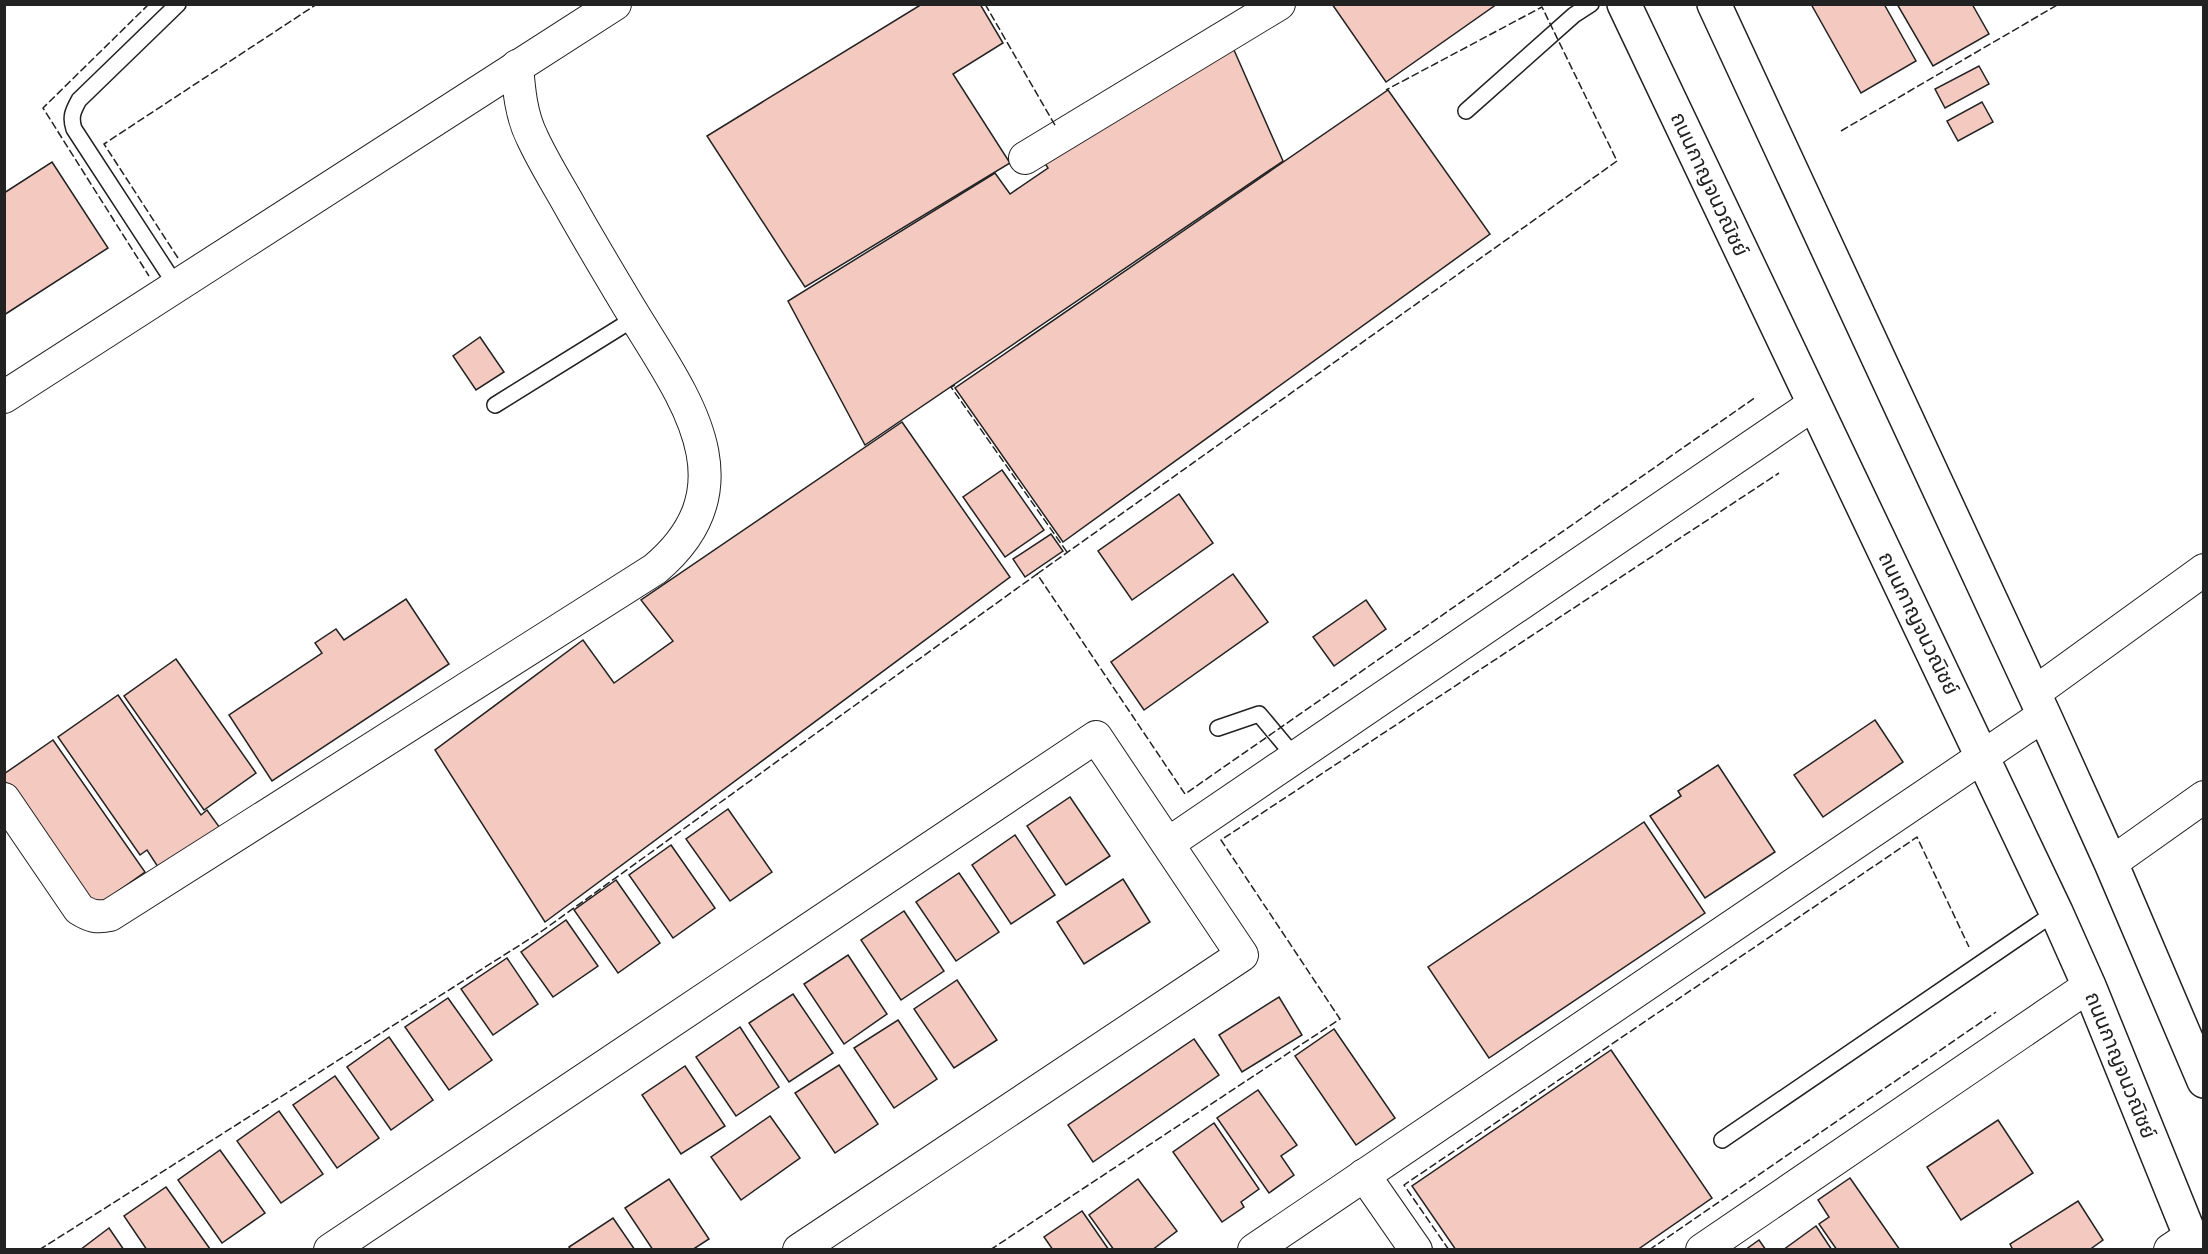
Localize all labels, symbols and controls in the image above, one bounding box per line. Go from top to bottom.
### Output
street label: ถนนกาญจนวณิชย์ [1667,108,1753,260]
street label: ถนนกาญจนวณิชย์ [1874,548,1964,698]
street label: ถนนกาญจนวณิชย์ [2081,988,2161,1142]

